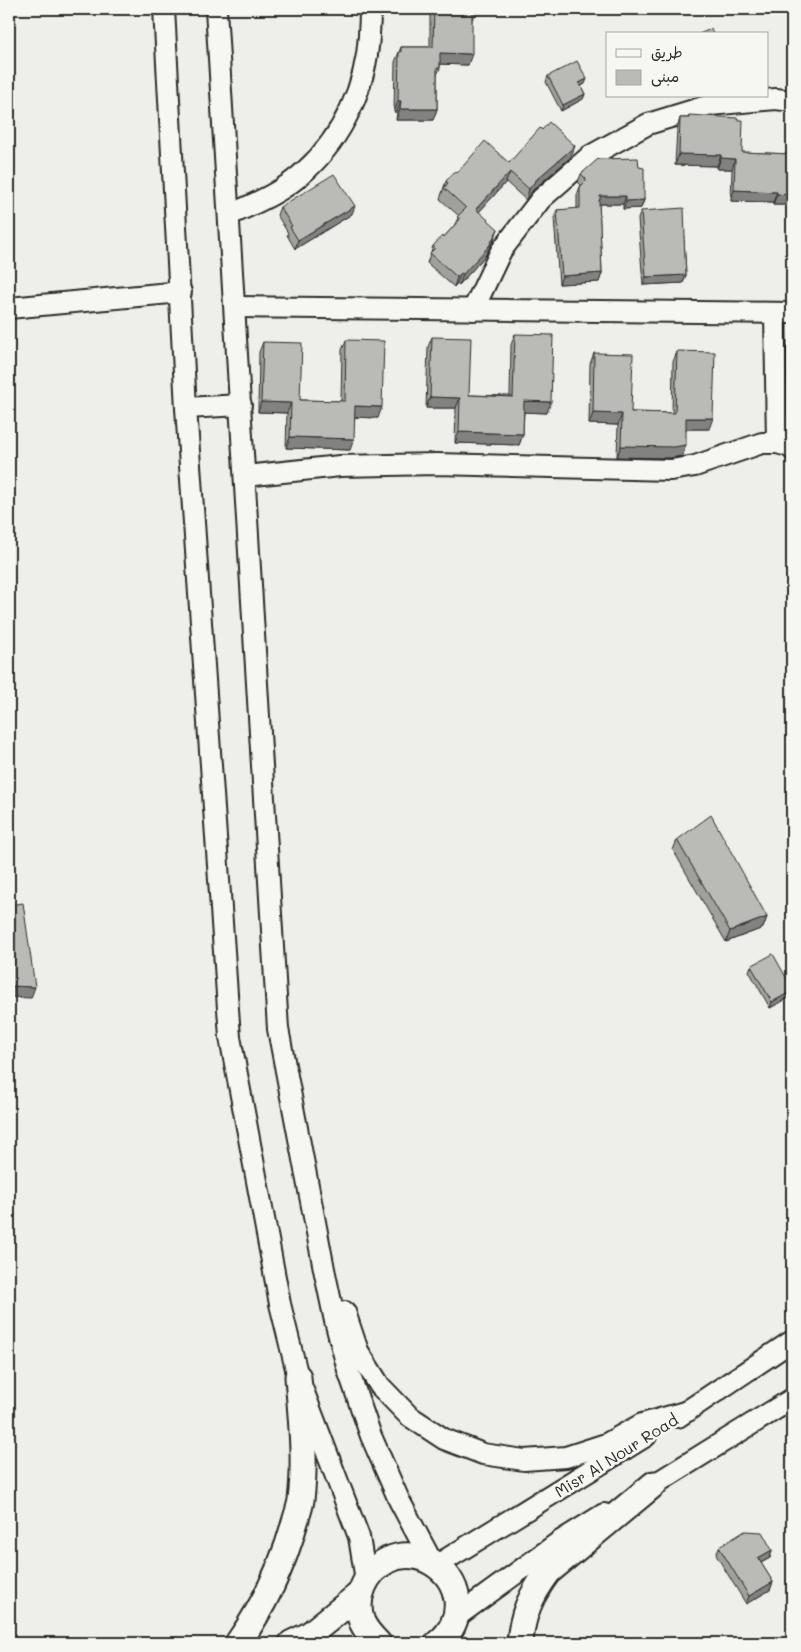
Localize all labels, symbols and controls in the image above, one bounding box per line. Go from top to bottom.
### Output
legend [606,32,768,98]
text: طريق [651,42,683,62]
text: مبنى [651,66,679,87]
street label: Misr Al Nour Road [550,1409,682,1501]

